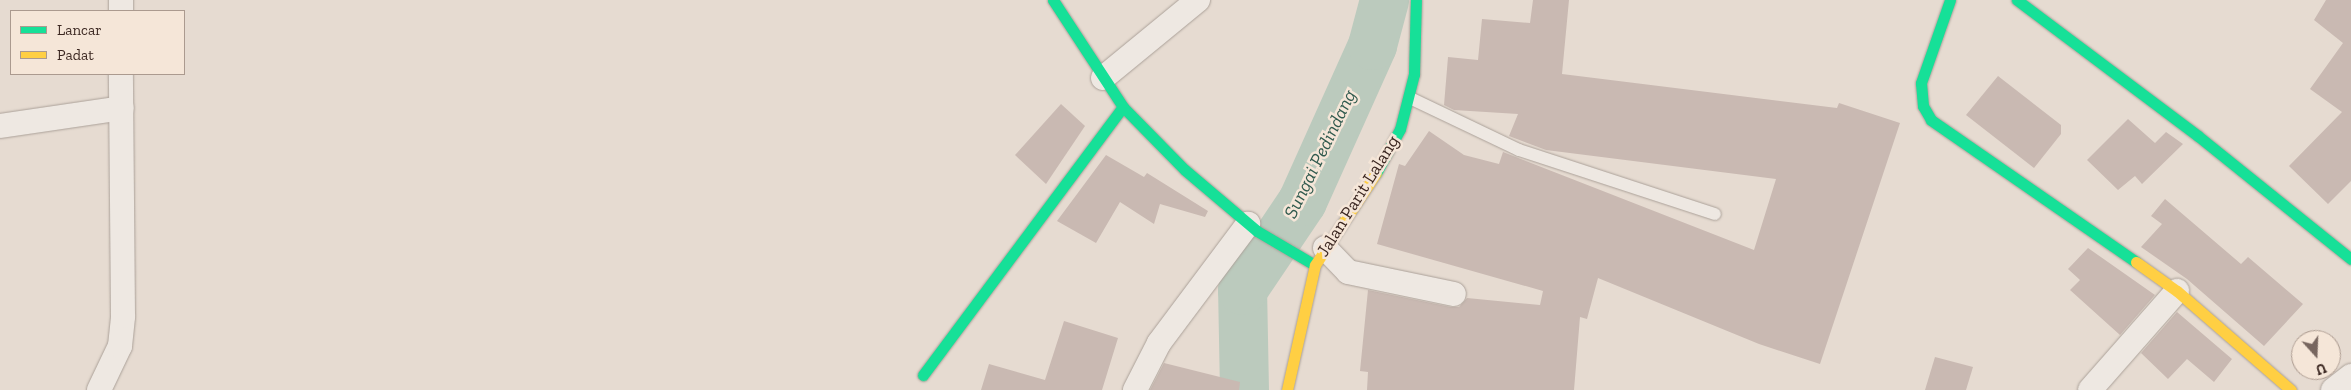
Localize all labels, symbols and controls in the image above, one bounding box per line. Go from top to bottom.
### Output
legend [10,10,185,75]
text: Lancar [57,21,102,39]
text: Padat [57,46,94,64]
water label: Sungai Pedindang [1279,86,1361,222]
street label: Jalan Parit Lalang [1312,131,1404,261]
north arrow [2291,330,2341,380]
text: U [2313,359,2329,378]

